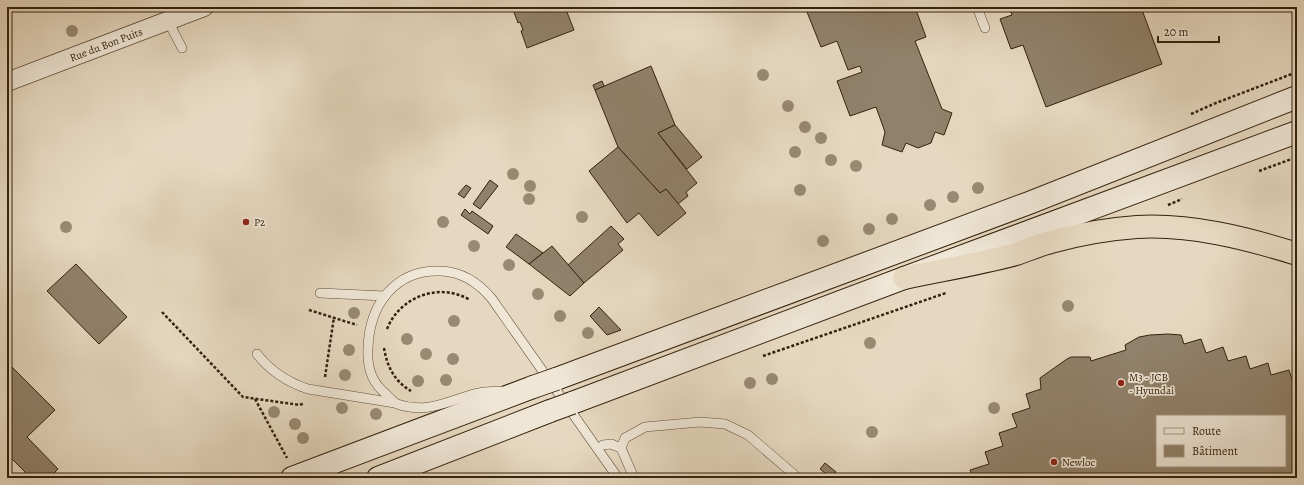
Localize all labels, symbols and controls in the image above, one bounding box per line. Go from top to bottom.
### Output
scale bar [1158,18,1219,44]
street label: Rue du Bon Puits [67,24,145,65]
text: 20 m [1164,24,1188,40]
place label: P2 [254,215,265,230]
marker: P2 [241,217,251,227]
place label: M3 - JCB - Hyundai [1129,370,1174,398]
marker: M3 - JCB - Hyundai [1116,378,1126,388]
legend [1156,415,1286,467]
text: Route [1192,423,1221,439]
text: Bâtiment [1192,443,1238,459]
place label: Newloc [1062,455,1096,470]
marker: Newloc [1049,457,1059,467]

